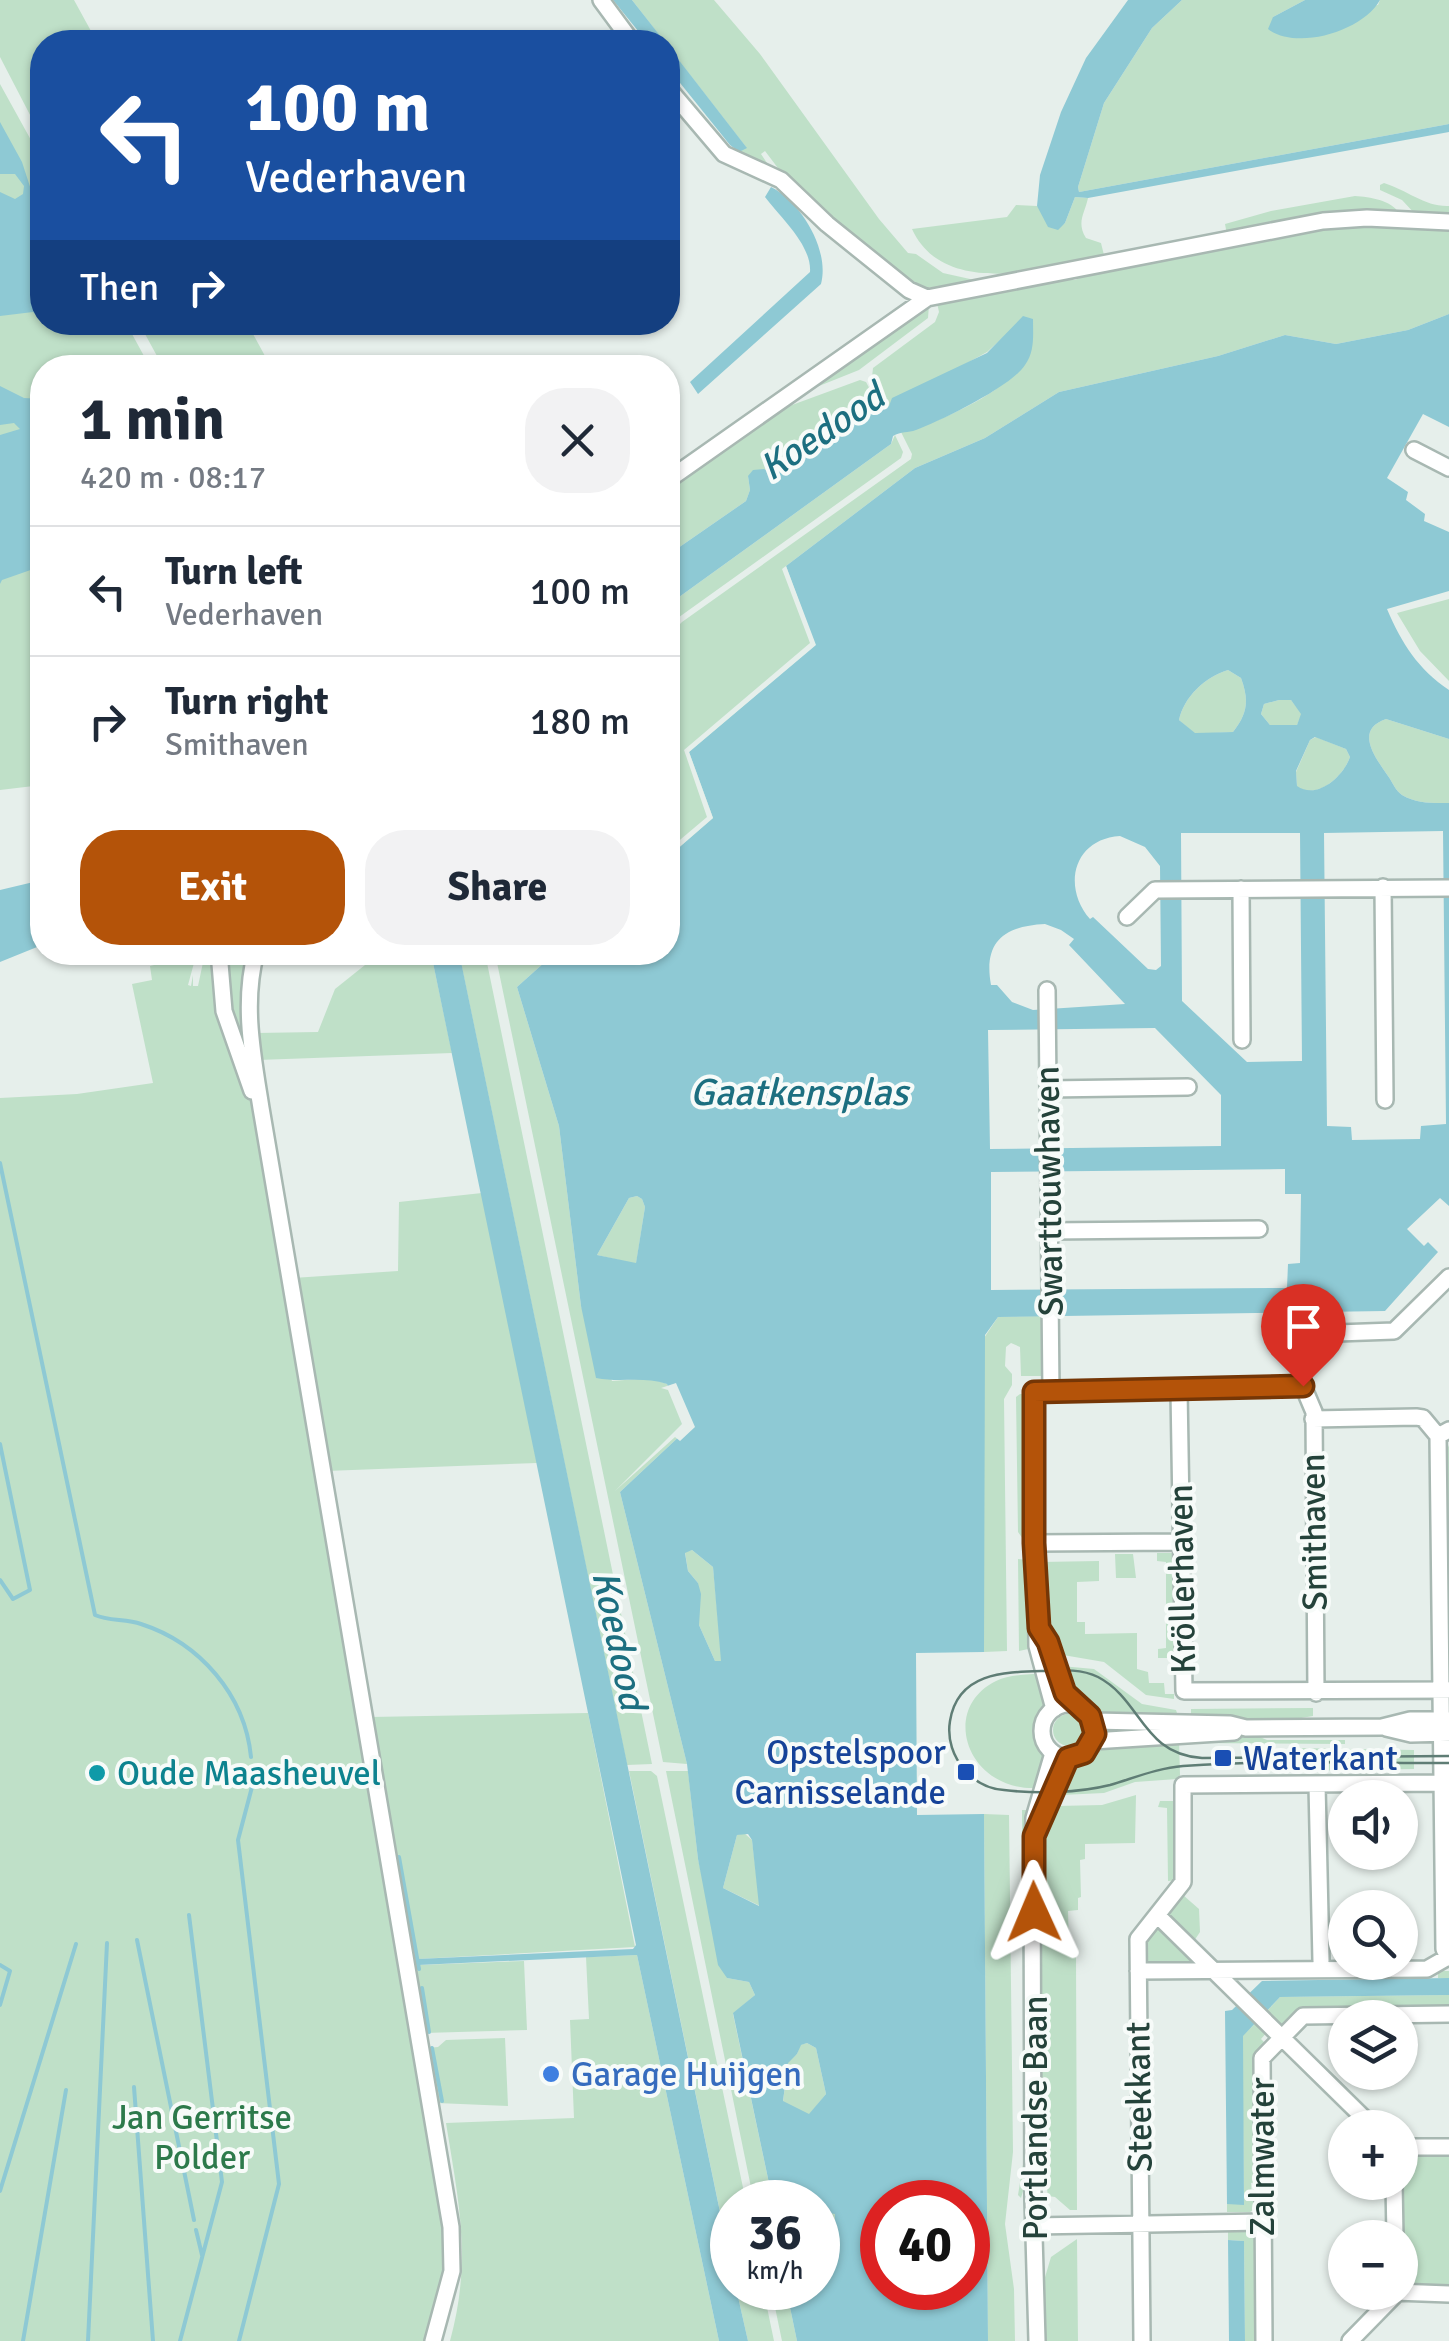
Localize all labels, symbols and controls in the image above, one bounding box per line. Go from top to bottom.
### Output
text: 100 m [245,64,430,150]
icon: left [80,70,210,200]
text: Vederhaven [245,150,468,205]
icon: right [179,260,234,315]
text: Then [80,264,159,311]
water label: Koedood [751,371,897,491]
text: 1 min [80,383,225,457]
button: close [525,388,630,493]
text: 420 m · 08:17 [80,458,266,497]
text: Turn left [165,548,303,595]
icon: left [80,564,135,619]
text: 100 m [530,568,630,615]
text: Vederhaven [165,595,323,634]
text: Turn right [165,678,329,725]
icon: right [80,694,135,749]
text: 180 m [530,698,630,745]
text: Smithaven [165,725,309,764]
button: Exit [80,830,345,945]
button: Share [365,830,630,945]
street label: Swarttouwhaven [1025,1066,1073,1316]
water label: Gaatkensplas [690,1069,911,1116]
pin [1261,1284,1346,1387]
icon: arrive [1276,1299,1331,1354]
street label: Smithaven [1291,1453,1337,1611]
street label: Kröllerhaven [1159,1484,1205,1674]
water label: Koedood [581,1566,657,1717]
place label: Opstelspoor Carnisselande [735,1731,946,1814]
place label: Waterkant [1243,1737,1398,1780]
marker: Waterkant [1212,1747,1234,1769]
place label: Oude Maasheuvel [117,1752,381,1795]
marker: Opstelspoor Carnisselande [955,1761,977,1783]
marker: Oude Maasheuvel [86,1762,108,1784]
map controls [1328,1780,1418,2310]
button: sound [1328,1780,1418,1870]
position arrow [982,1860,1086,1964]
button: search [1328,1890,1418,1980]
street label: Portlandse Baan [1014,1996,1057,2240]
button: layers [1328,2000,1418,2090]
street label: Steekkant [1116,2021,1162,2173]
place label: Garage Huijgen [571,2053,802,2096]
marker: Garage Huijgen [540,2063,562,2085]
street label: Zalmwater [1241,2077,1284,2237]
park label: Jan Gerritse Polder [112,2096,292,2179]
button: + [1328,2110,1418,2200]
speed limit sign: 40 [860,2180,990,2310]
text: 36 [748,2202,802,2264]
button: − [1328,2220,1418,2310]
text: km/h [747,2255,803,2286]

